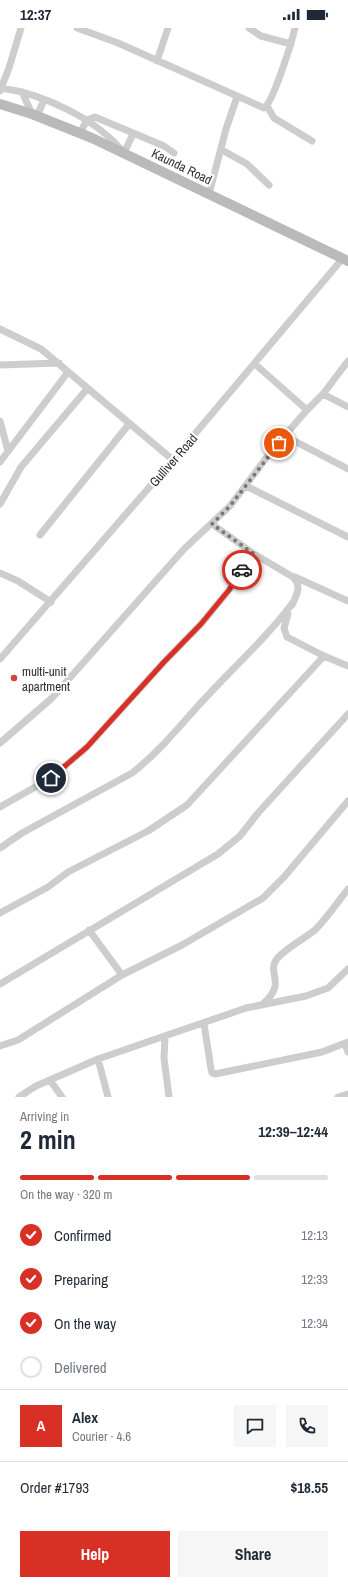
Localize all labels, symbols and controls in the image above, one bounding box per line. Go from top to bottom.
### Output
text: 12:37 [20,4,51,25]
street label: Kaunda Road [149,145,215,188]
pin [262,426,296,460]
street label: Gulliver Road [146,430,201,490]
icon: bag [268,432,290,454]
courier [222,550,262,590]
icon: car [231,559,253,581]
place label: multi-unit apartment [22,663,70,695]
marker: multi-unit apartment [9,673,19,683]
pin [34,761,68,795]
icon: home [40,767,62,789]
text: Arriving in [20,1108,69,1125]
text: 12:39–12:44 [258,1121,328,1142]
text: 2 min [20,1122,76,1157]
text: On the way · 320 m [20,1186,112,1203]
icon: check [20,1224,42,1246]
text: Confirmed [54,1225,111,1246]
text: 12:13 [301,1227,328,1244]
icon: check [20,1268,42,1290]
text: Preparing [54,1269,108,1290]
text: 12:33 [301,1271,328,1288]
icon: check [20,1312,42,1334]
text: On the way [54,1313,116,1334]
text: 12:34 [301,1315,328,1332]
text: Delivered [54,1357,107,1378]
button: chat [234,1405,276,1447]
button: phone [286,1405,328,1447]
text: Alex [72,1407,98,1428]
text: A [37,1415,45,1436]
text: Courier · 4.6 [72,1428,131,1445]
text: Order #1793 [20,1477,89,1498]
text: $18.55 [290,1477,328,1498]
button: Help [20,1531,170,1577]
button: Share [178,1531,328,1577]

